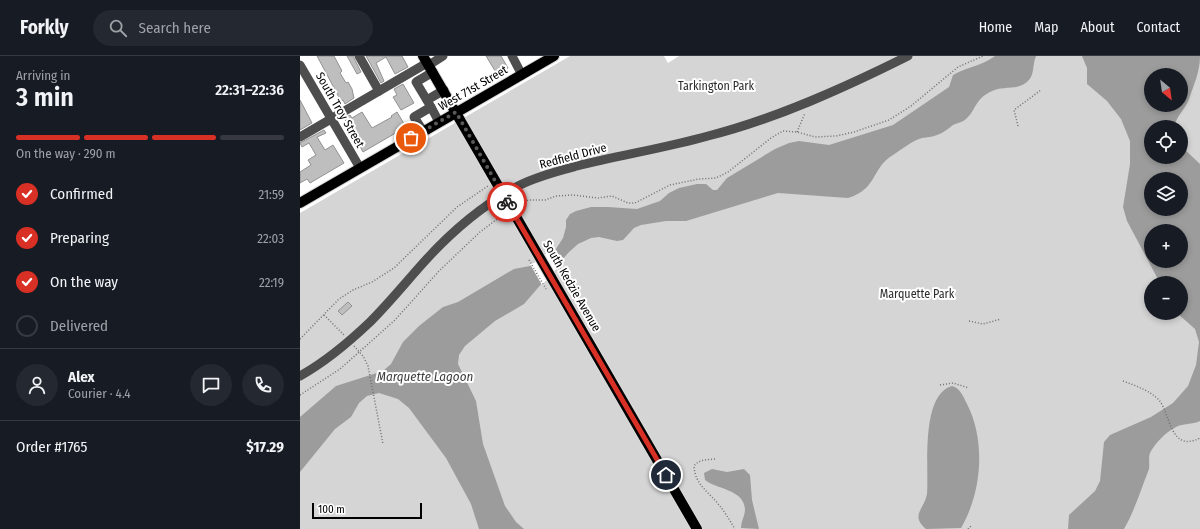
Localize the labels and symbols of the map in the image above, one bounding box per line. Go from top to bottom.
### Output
street label: West 71st Street [436,63,510,113]
north arrow [1144,68,1188,112]
street label: South Troy Street [313,70,367,150]
park label: Tarkington Park [678,79,754,93]
pin [394,121,428,155]
street label: Redfield Drive [538,140,608,172]
courier [487,182,527,222]
street label: South Kedzie Avenue [540,238,604,334]
park label: Marquette Park [880,287,955,301]
water label: Marquette Lagoon [377,369,473,384]
pin [649,458,683,492]
scale bar [312,501,422,520]

